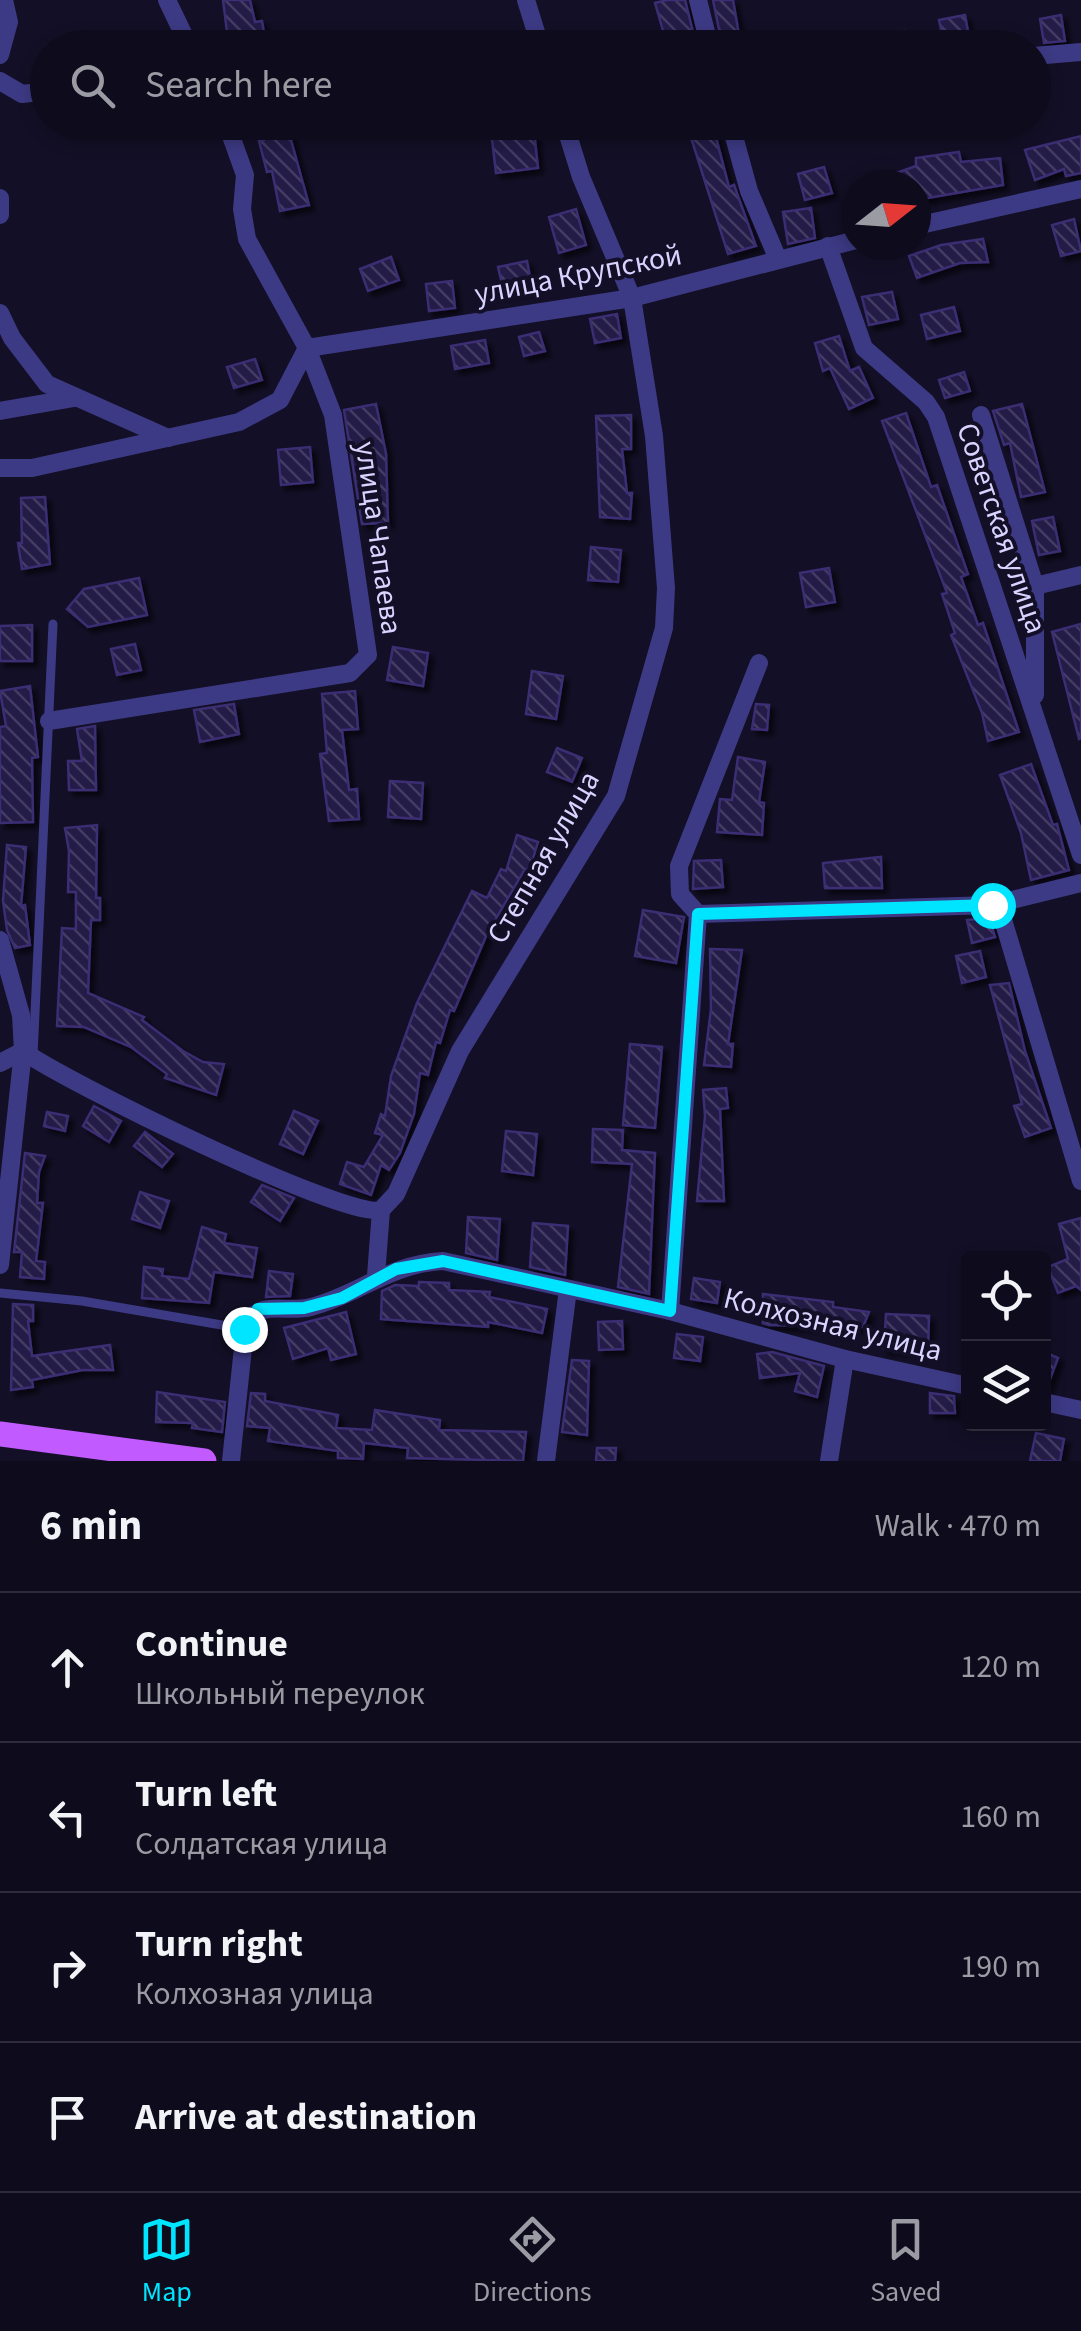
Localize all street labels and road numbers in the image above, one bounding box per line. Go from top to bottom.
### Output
street label: улица Крупской [471,233,685,316]
street label: Советская улица [945,417,1058,639]
street label: улица Чапаева [344,439,413,637]
street label: Степная улица [477,763,610,952]
street label: Колхозная улица [719,1277,947,1372]

